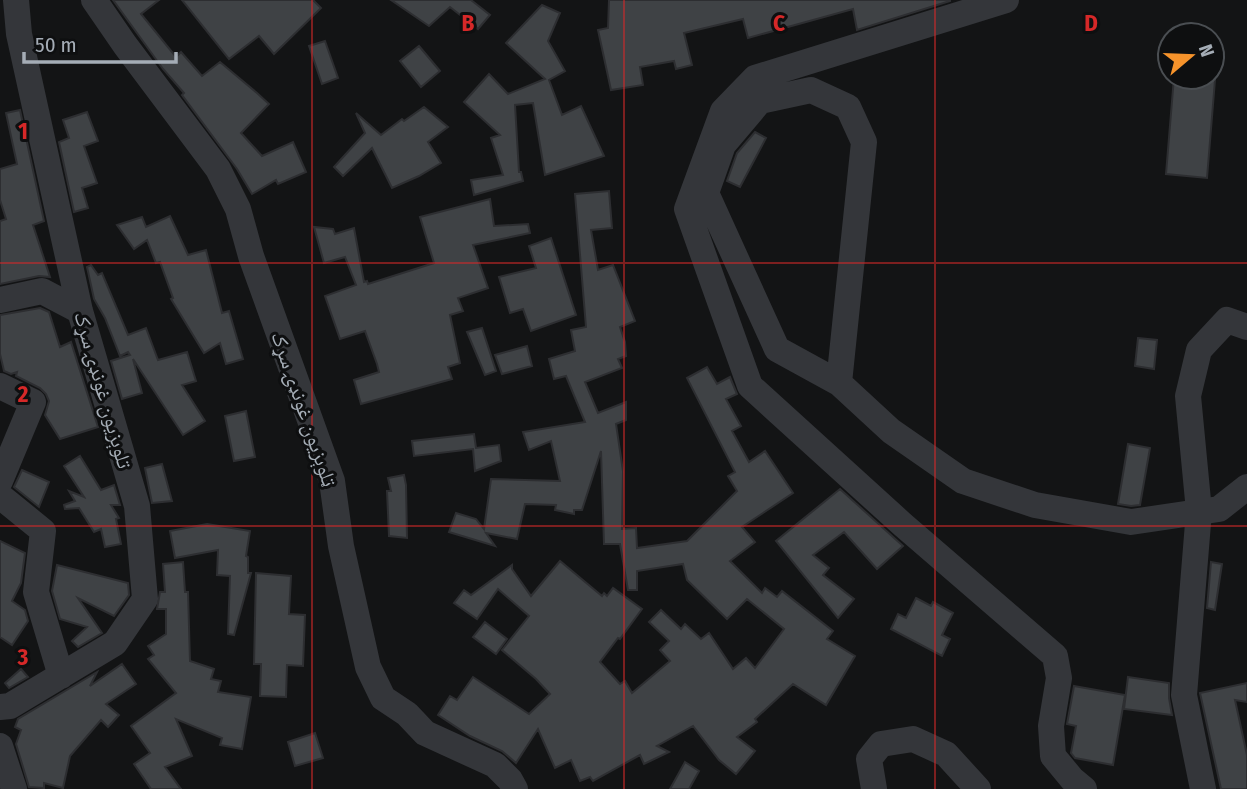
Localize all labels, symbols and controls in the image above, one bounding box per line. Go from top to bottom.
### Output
text: B [462,9,475,37]
text: C [773,9,785,37]
text: D [1084,9,1098,37]
scale bar [24,21,177,65]
north arrow [1156,21,1226,91]
text: 50 m [35,32,77,58]
text: N [1194,41,1219,60]
text: 1 [18,117,28,145]
street label: تلوېزيون غونډۍ سړک [68,308,138,472]
street label: ټلوېزيون غونډۍ سړک [265,328,343,490]
text: 2 [17,380,29,408]
text: 3 [17,643,29,671]

